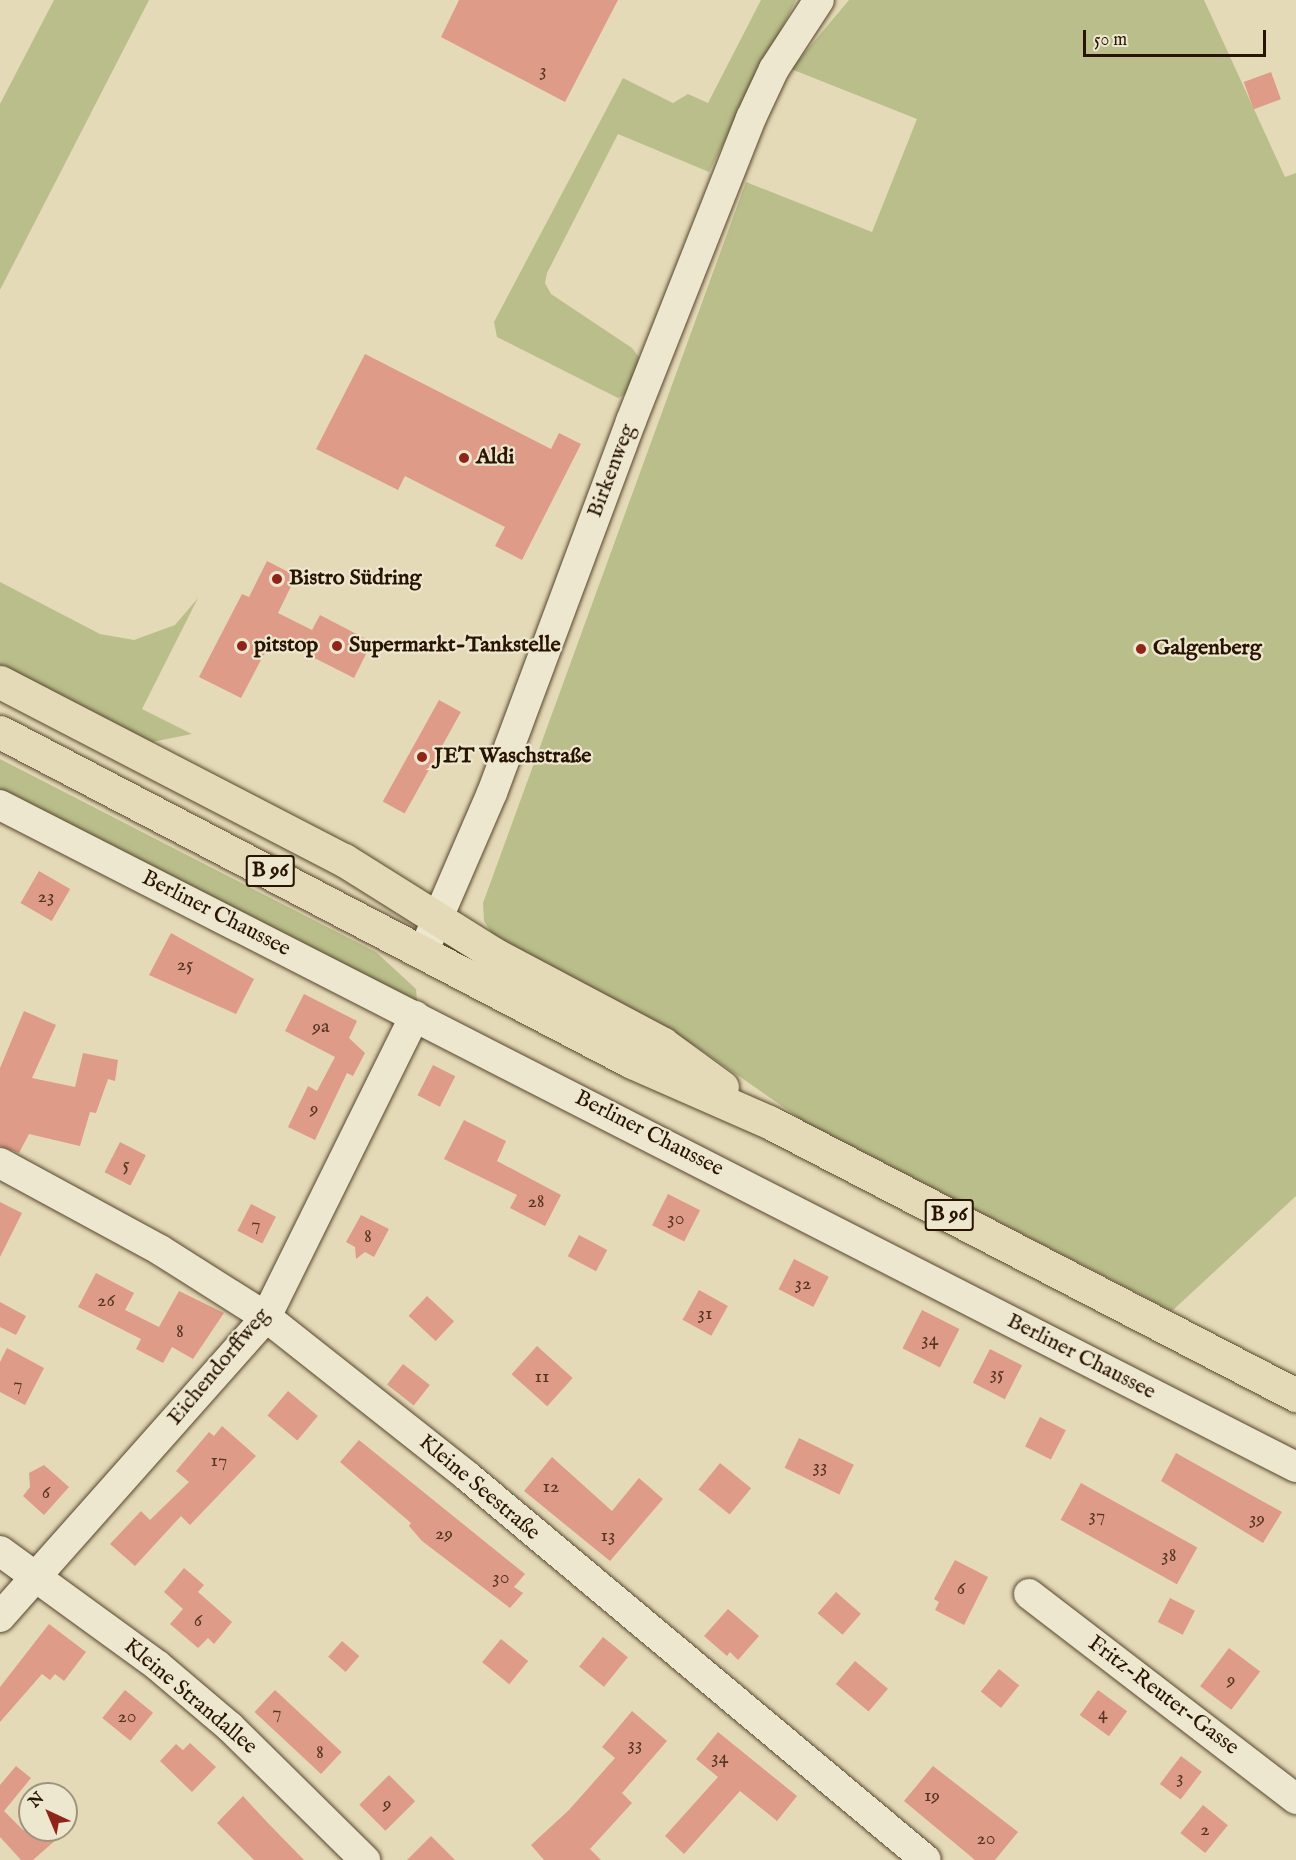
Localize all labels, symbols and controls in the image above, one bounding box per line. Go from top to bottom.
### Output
scale bar [1086,18,1269,56]
text: 50 m [1094,29,1127,52]
house number: 3 [539,58,547,82]
street label: Birkenweg [582,421,642,521]
place label: Aldi [476,445,514,471]
marker: Aldi [457,451,471,465]
place label: Bistro Südring [289,566,422,592]
marker: Bistro Südring [270,572,284,586]
place label: pitstop [254,633,318,659]
place label: Supermarkt-Tankstelle [349,633,561,659]
place label: Galgenberg [1153,636,1262,662]
marker: pitstop [235,639,249,653]
marker: Supermarkt-Tankstelle [330,639,344,653]
marker: Galgenberg [1134,642,1148,656]
place label: JET Waschstraße [434,744,591,770]
marker: JET Waschstraße [415,750,429,764]
road number: B 96 [244,853,296,889]
street label: Berliner Chaussee [137,865,295,963]
house number: 23 [38,884,54,908]
house number: 25 [177,952,193,976]
house number: 9a [312,1014,330,1038]
street label: Berliner Chaussee [570,1085,728,1183]
house number: 9 [310,1096,318,1120]
house number: 5 [122,1152,130,1176]
house number: 28 [527,1189,545,1213]
road number: B 96 [924,1197,974,1233]
house number: 30 [667,1206,685,1230]
house number: 7 [251,1212,261,1236]
house number: 8 [364,1224,372,1248]
house number: 32 [795,1271,811,1295]
house number: 26 [97,1288,115,1312]
house number: 31 [698,1301,712,1325]
street label: Eichendorffweg [162,1303,276,1431]
street label: Berliner Chaussee [1002,1308,1160,1406]
house number: 8 [176,1319,184,1343]
house number: 34 [921,1327,939,1351]
house number: 35 [990,1361,1004,1385]
house number: 11 [535,1364,549,1388]
house number: 7 [13,1372,23,1396]
street label: Kleine Seestraße [413,1430,545,1546]
house number: 17 [211,1448,227,1472]
house number: 33 [813,1454,827,1478]
house number: 12 [543,1474,559,1498]
house number: 6 [42,1480,50,1504]
house number: 37 [1089,1503,1105,1527]
house number: 39 [1249,1506,1265,1530]
house number: 29 [435,1521,453,1545]
house number: 13 [601,1523,615,1547]
house number: 38 [1161,1543,1177,1567]
house number: 30 [492,1565,510,1589]
house number: 6 [957,1576,965,1600]
house number: 6 [194,1608,202,1632]
street label: Fritz-Reuter-Gasse [1082,1631,1244,1761]
street label: Kleine Strandallee [118,1634,262,1760]
house number: 9 [1227,1667,1235,1691]
house number: 7 [272,1700,282,1724]
house number: 4 [1098,1701,1108,1725]
house number: 20 [117,1704,137,1728]
house number: 33 [628,1732,642,1756]
house number: 8 [316,1740,324,1764]
house number: 34 [711,1745,729,1769]
house number: 3 [1176,1765,1184,1789]
north arrow [18,1782,78,1842]
house number: 19 [924,1783,940,1807]
text: N [25,1788,49,1812]
house number: 9 [383,1791,391,1815]
house number: 2 [1200,1817,1210,1841]
house number: 20 [976,1826,996,1850]

